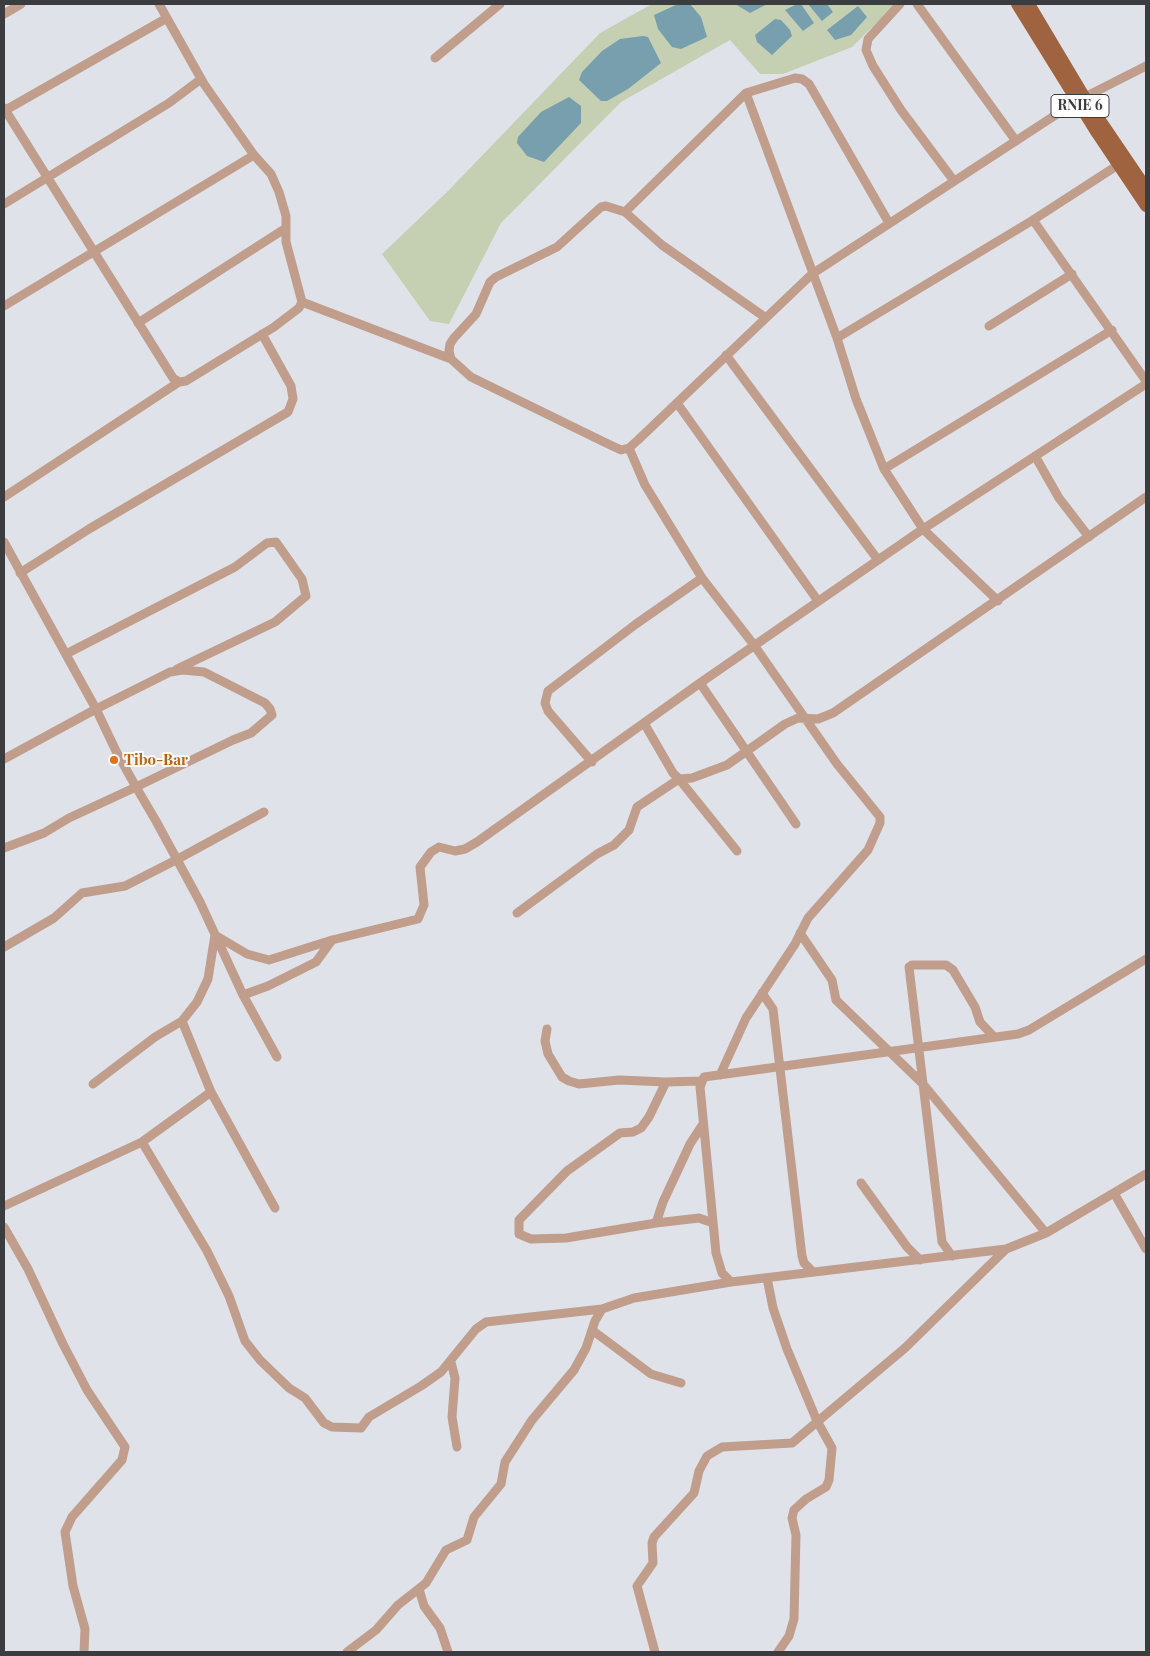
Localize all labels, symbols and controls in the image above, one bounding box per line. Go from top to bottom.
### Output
road number: RNIE 6 [1051,94,1109,118]
place label: Tibo-Bar [124,751,188,769]
marker: Tibo-Bar [108,754,120,766]

